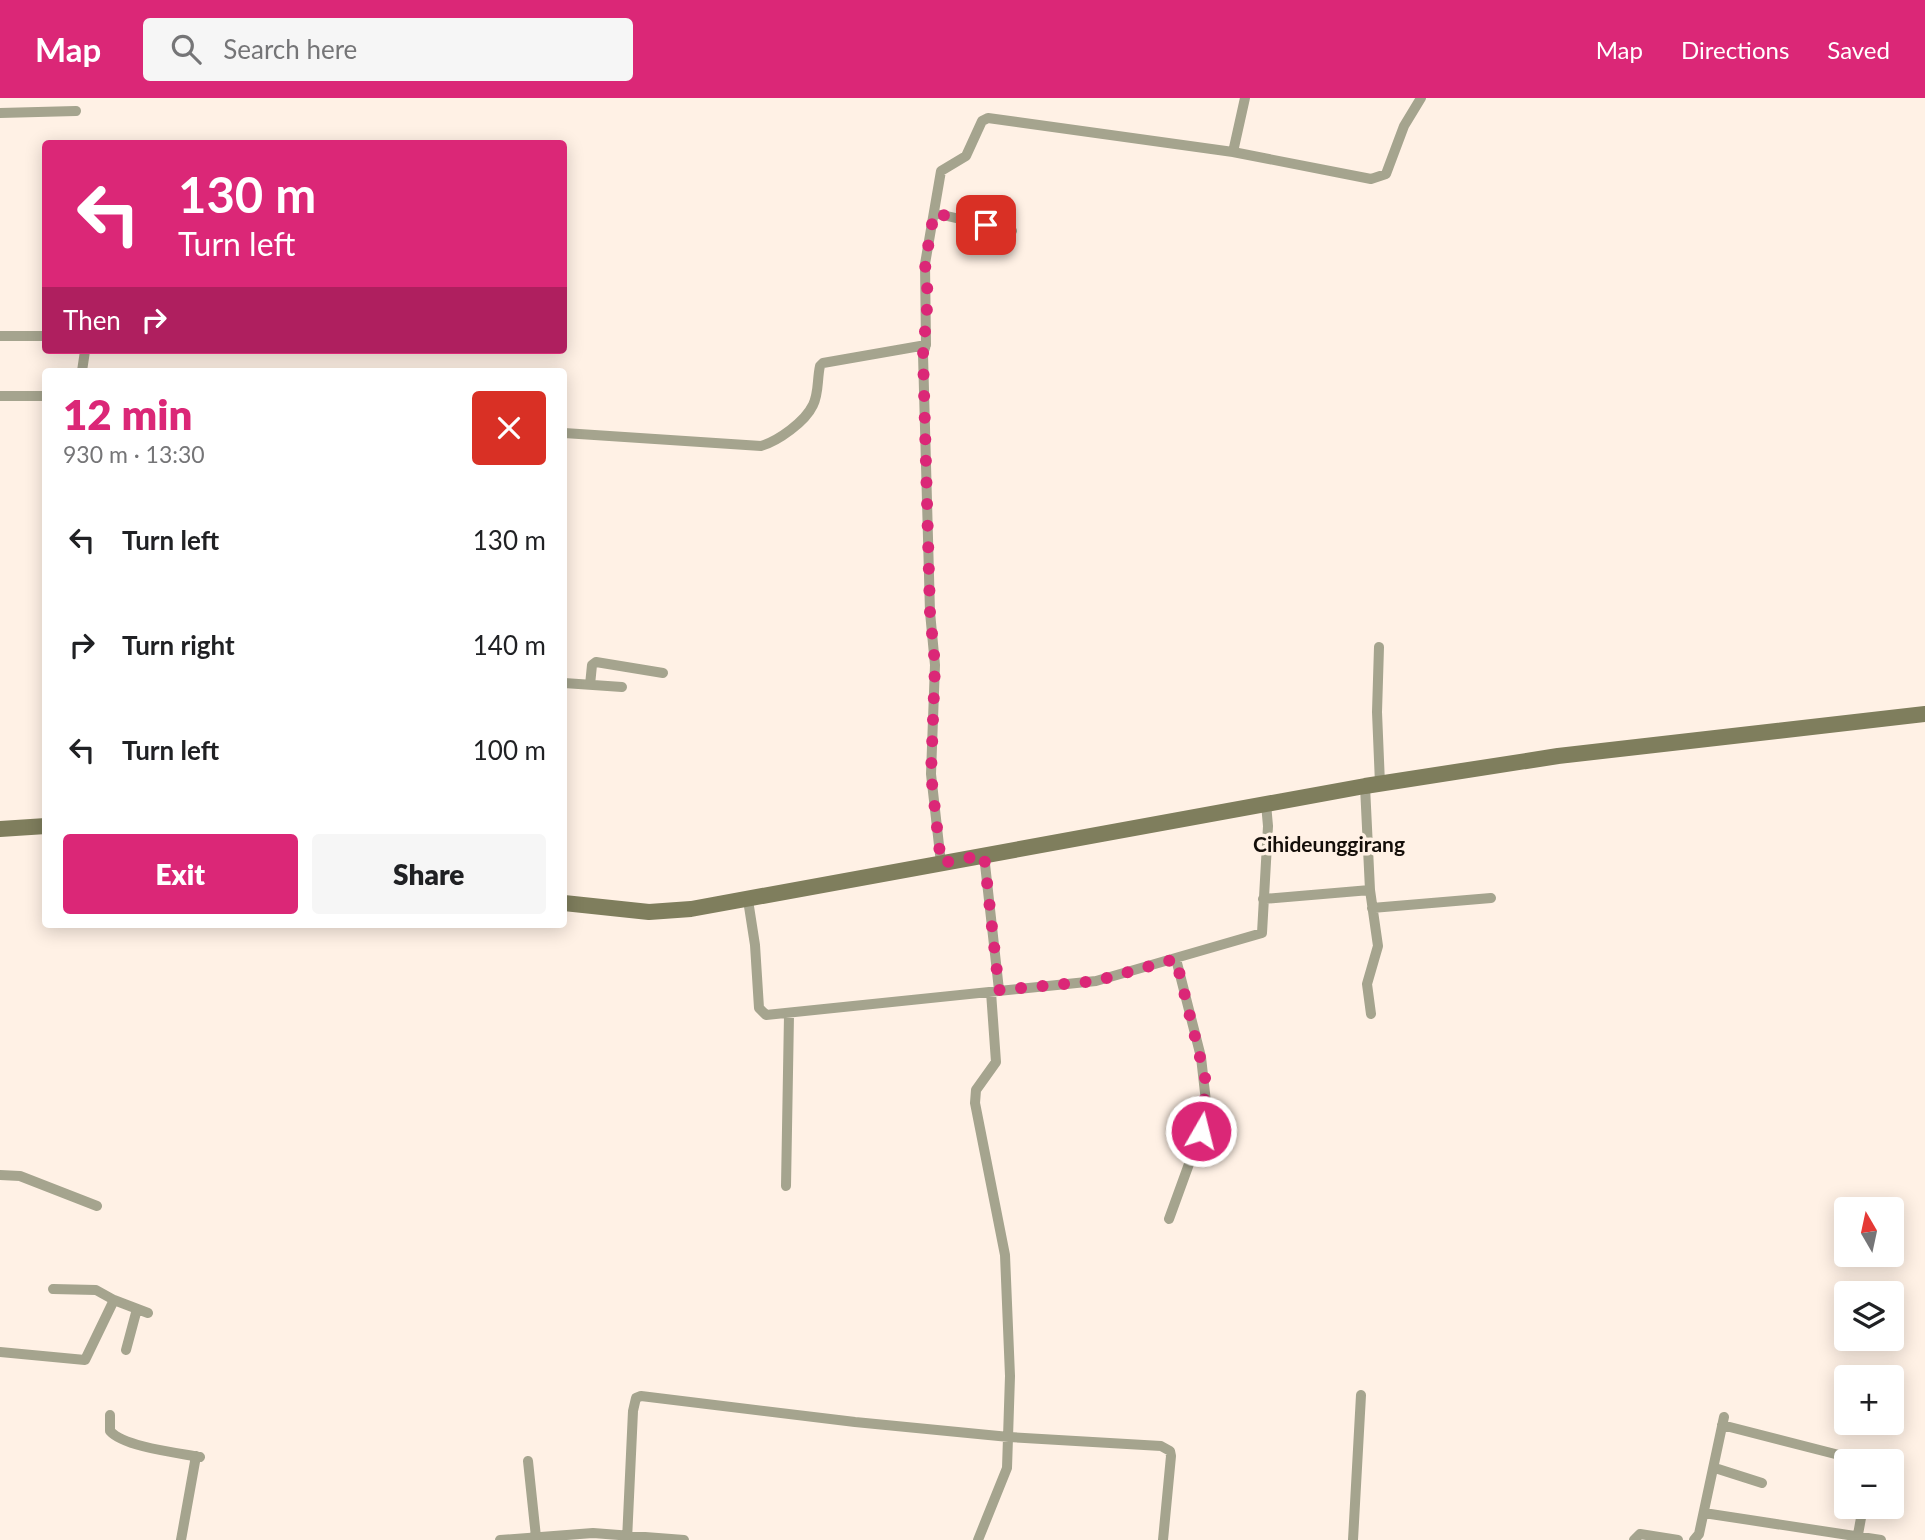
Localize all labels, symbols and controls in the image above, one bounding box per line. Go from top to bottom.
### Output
search box [143,18,633,81]
text: Map [35,29,101,69]
icon: search [167,30,205,68]
text: Search here [223,33,357,65]
text: Map [1596,35,1643,64]
text: Directions [1681,35,1789,64]
text: Saved [1827,35,1890,64]
text: 130 m [178,165,316,223]
icon: left [63,168,154,259]
pin [956,195,1016,255]
icon: arrive [967,206,1005,244]
text: Turn left [178,224,295,263]
icon: right [135,301,173,339]
text: Then [63,304,121,336]
text: 12 min [63,389,192,439]
button: close [472,391,546,465]
text: 930 m · 13:30 [63,440,205,468]
icon: left [63,521,101,559]
text: Turn left [122,524,219,556]
text: 130 m [473,524,546,556]
icon: right [63,626,101,664]
text: Turn right [122,629,235,661]
text: 140 m [473,629,546,661]
icon: left [63,731,101,769]
text: Turn left [122,734,219,766]
text: 100 m [473,734,546,766]
district label: Cihideunggirang [1253,831,1405,856]
button: Exit [63,834,298,914]
button: Share [312,834,546,914]
position arrow [1164,1094,1238,1168]
north arrow [1834,1197,1904,1267]
map controls [1834,1197,1904,1519]
button: layers [1834,1281,1904,1351]
button: + [1834,1365,1904,1435]
button: − [1834,1449,1904,1519]

